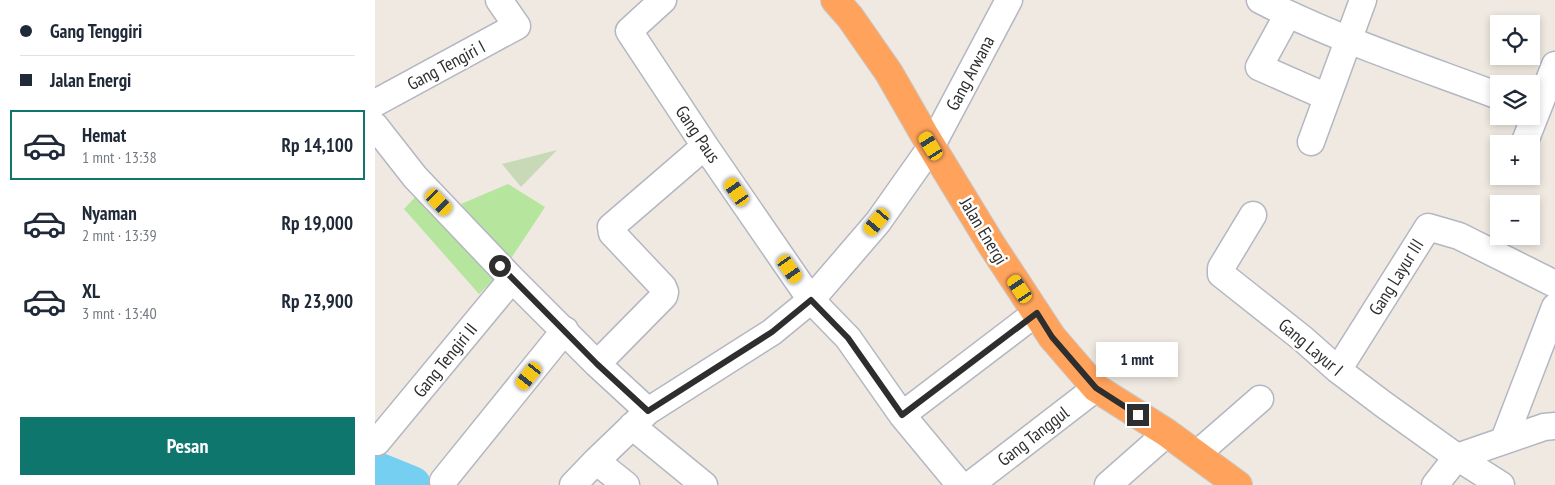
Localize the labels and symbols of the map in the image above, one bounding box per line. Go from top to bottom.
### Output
street label: Gang Arwana [941,32,999,114]
street label: Gang Tengiri I [403,35,489,95]
street label: Gang Paus [670,101,726,167]
car [916,129,945,163]
car [722,175,751,209]
car [423,186,454,218]
street label: Jalan Energi [954,192,1013,269]
car [861,206,892,238]
street label: Gang Layur III [1363,234,1429,320]
car [775,252,804,286]
route start [489,255,511,277]
car [1005,272,1034,306]
street label: Gang Layur I [1274,313,1348,381]
street label: Gang Tengiri II [408,318,482,402]
callout: 1 mnt [1097,342,1179,378]
car [513,360,544,392]
street label: Gang Tanggul [993,401,1074,471]
route end [1127,404,1149,426]

